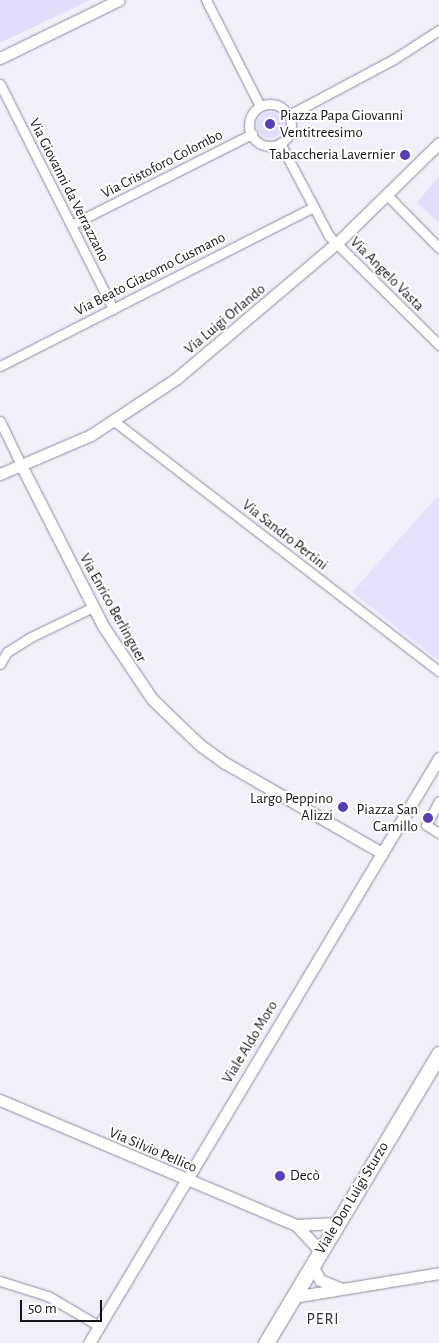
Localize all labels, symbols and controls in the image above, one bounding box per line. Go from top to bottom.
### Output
place label: Piazza Papa Giovanni Ventitreesimo [280,106,403,141]
street label: Via Giovanni da Verrazzano [25,115,113,265]
marker: Piazza Papa Giovanni Ventitreesimo [264,118,276,130]
street label: Via Cristoforo Colombo [98,126,226,202]
place label: Tabaccheria Lavernier [269,146,395,164]
marker: Tabaccheria Lavernier [399,149,411,161]
street label: Via Beato Giacomo Cusmano [72,228,228,320]
street label: Via Angelo Vasta [346,233,428,315]
street label: Via Luigi Orlando [181,280,269,358]
street label: Via Sandro Pertini [239,496,331,574]
street label: Via Enrico Berlinguer [76,550,150,666]
place label: Largo Peppino Alizzi [250,789,333,824]
place label: Piazza San Camillo [357,800,418,835]
marker: Largo Peppino Alizzi [337,801,349,813]
marker: Piazza San Camillo [422,812,434,824]
street label: Viale Aldo Moro [218,997,282,1087]
street label: Via Silvio Pellico [106,1123,200,1177]
street label: Viale Don Luigi Sturzo [311,1139,393,1257]
place label: Decò [290,1167,320,1185]
marker: Decò [274,1170,286,1182]
scale bar [22,1290,105,1322]
text: 50 m [28,1301,57,1316]
district label: PERI [306,1309,340,1329]

